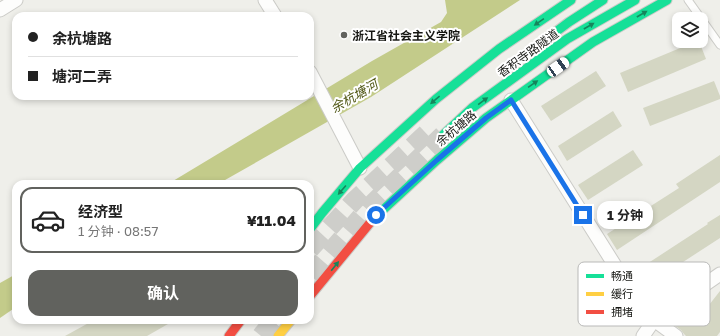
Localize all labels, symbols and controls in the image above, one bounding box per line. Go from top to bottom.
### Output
one-way arrow [636,11,648,18]
map controls [672,12,708,48]
button: layers [672,12,708,48]
one-way arrow [534,18,544,26]
one-way arrow [583,23,595,30]
street label: 香积寺路隧道 [494,26,562,80]
place label: 浙江省社会主义学院 [352,28,460,43]
text: 余杭塘路 [52,29,112,47]
marker: 浙江省社会主义学院 [339,30,349,40]
car [545,55,571,79]
text: 塘河二弄 [52,67,112,85]
water label: 余杭塘河 [327,75,383,116]
one-way arrow [528,80,538,88]
one-way arrow [430,95,440,104]
one-way arrow [477,97,488,105]
street label: 余杭塘路 [433,107,479,149]
one-way arrow [337,185,346,195]
callout: 1 分钟 [597,201,653,229]
icon: car [30,202,66,238]
text: 经济型 [78,202,123,220]
route start [367,206,385,224]
route end [574,206,592,224]
text: 1 分钟 [607,207,643,223]
text: ¥11.04 [247,211,296,229]
text: 1 分钟 · 08:57 [78,223,158,239]
one-way arrow [330,260,339,271]
legend [578,262,710,326]
text: 畅通 [611,269,633,282]
button: 确认 [28,270,298,316]
text: 缓行 [611,287,633,300]
text: 拥堵 [611,305,633,318]

